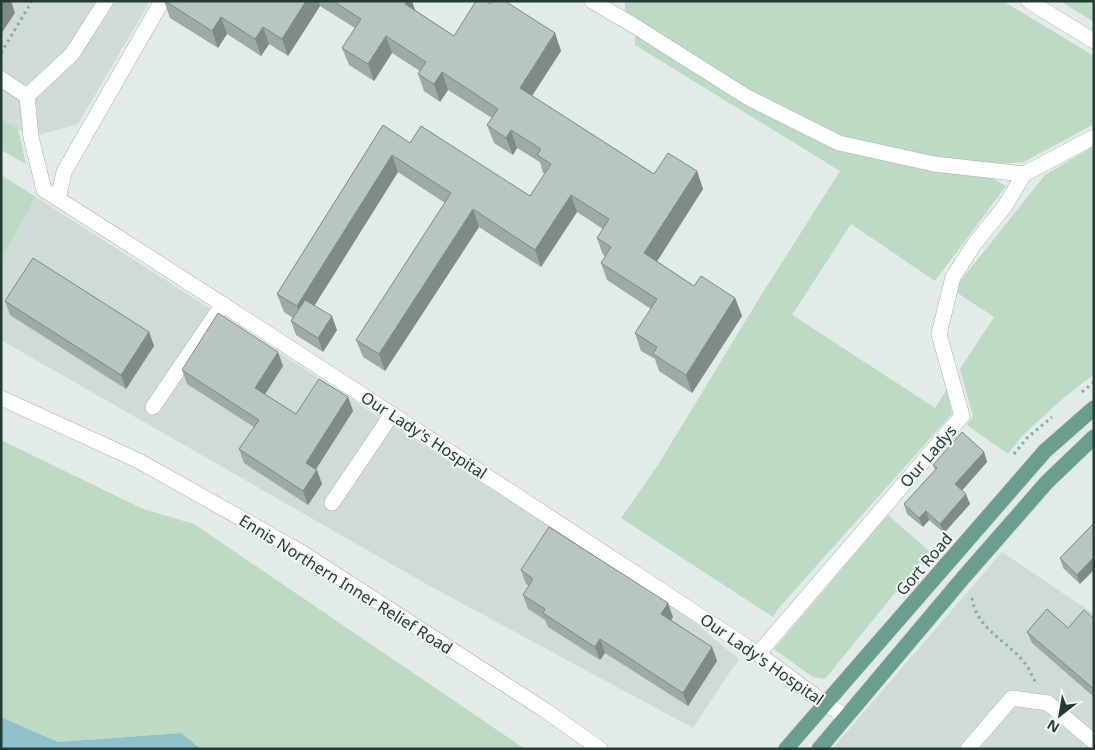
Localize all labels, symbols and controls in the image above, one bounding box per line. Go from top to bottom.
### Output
street label: Our Lady's Hospital [357,386,491,484]
street label: Our Ladys [895,420,961,492]
street label: Ennis Northern Inner Relief Road [235,509,457,659]
street label: Gort Road [891,528,957,600]
street label: Our Lady's Hospital [696,608,828,710]
north arrow [1035,690,1085,740]
text: N [1043,715,1063,738]

